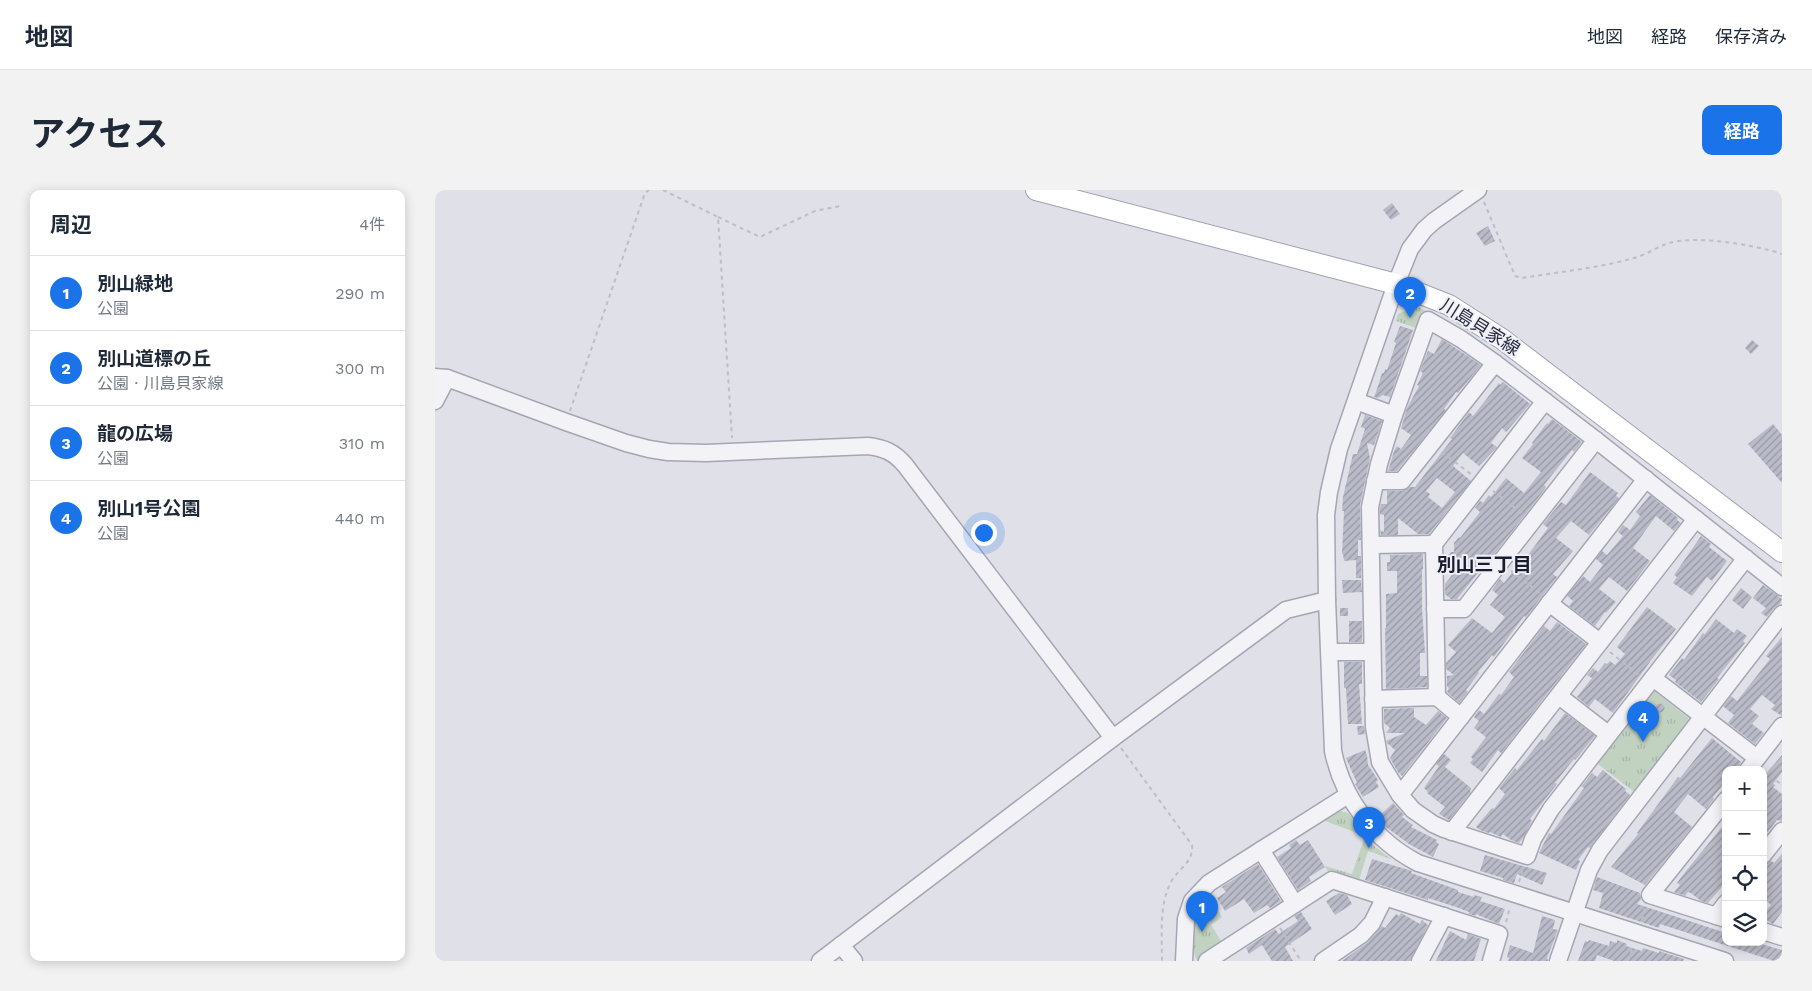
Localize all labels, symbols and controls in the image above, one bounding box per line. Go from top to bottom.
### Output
text: 地図 [25,23,73,51]
text: 地図 [1587,26,1623,47]
text: 経路 [1651,26,1687,47]
text: 保存済み [1715,26,1787,47]
button: 経路 [1702,105,1782,155]
text: アクセス [30,113,168,155]
text: 周辺 [50,212,92,237]
text: 4件 [359,215,385,234]
text: 別山緑地 [97,272,173,295]
pin: 2 [1394,277,1426,318]
text: 1 [63,284,69,303]
text: 290 m [335,284,385,303]
street label: 川島貝家線 [1437,294,1524,359]
text: 公園 [97,299,129,318]
text: 別山道標の丘 [97,347,211,370]
text: 2 [61,359,71,378]
text: 300 m [335,359,385,378]
text: 公園 · 川島貝家線 [97,374,224,393]
text: 龍の広場 [97,422,173,445]
text: 3 [61,434,71,453]
text: 310 m [339,434,385,453]
text: 公園 [97,449,129,468]
text: 別山1号公園 [97,497,200,520]
text: 4 [61,509,71,528]
text: 440 m [335,509,385,528]
your location [971,520,997,546]
text: 公園 [97,524,129,543]
district label: 別山三丁目 [1436,553,1532,576]
pin: 4 [1627,701,1659,742]
map controls [1722,766,1767,946]
button: + [1722,766,1767,811]
pin: 3 [1353,807,1385,848]
button: − [1722,811,1767,856]
button: locate [1722,856,1767,901]
pin: 1 [1186,891,1218,932]
button: layers [1722,901,1767,946]

